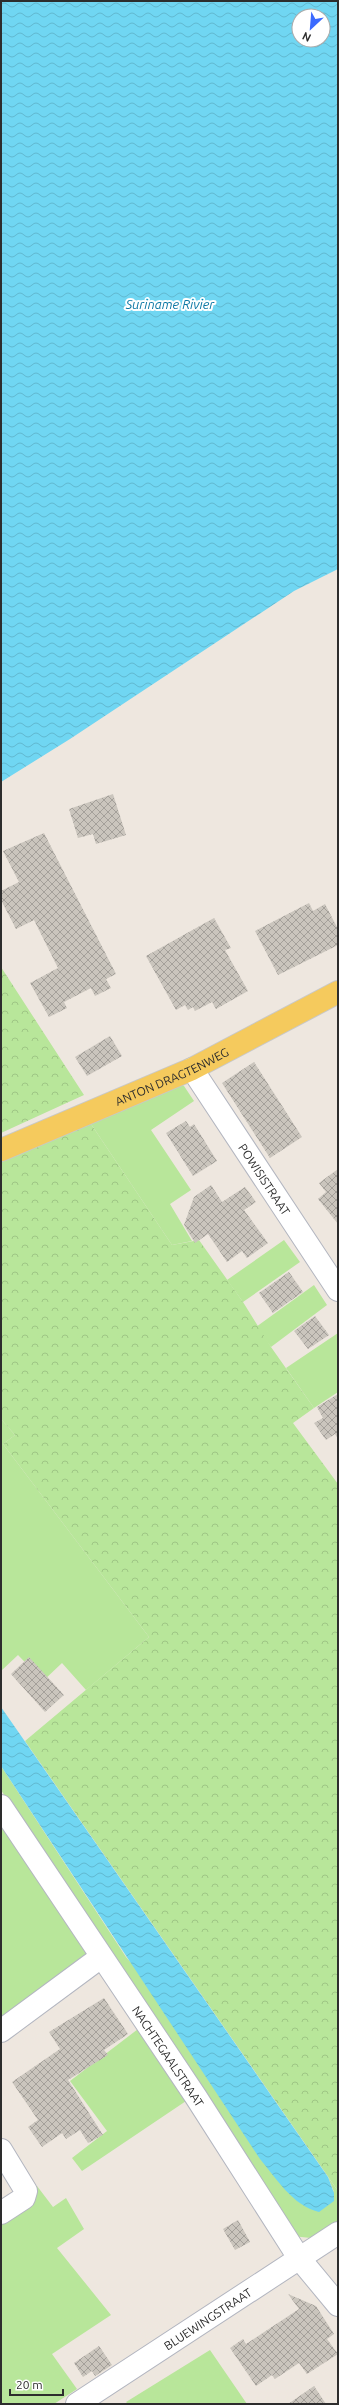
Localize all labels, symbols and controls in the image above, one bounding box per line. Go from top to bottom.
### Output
north arrow [291,8,331,48]
text: N [300,30,313,44]
water label: Suriname Rivier [125,297,215,311]
street label: ANTON DRAGTENWEG [113,1045,231,1107]
street label: POWISISTRAAT [236,1141,293,1218]
street label: NACHTEGAALSTRAAT [130,2003,207,2109]
street label: BLUEWINGSTRAAT [161,2285,254,2352]
scale bar [10,2371,63,2397]
text: 20 m [16,2378,43,2391]

